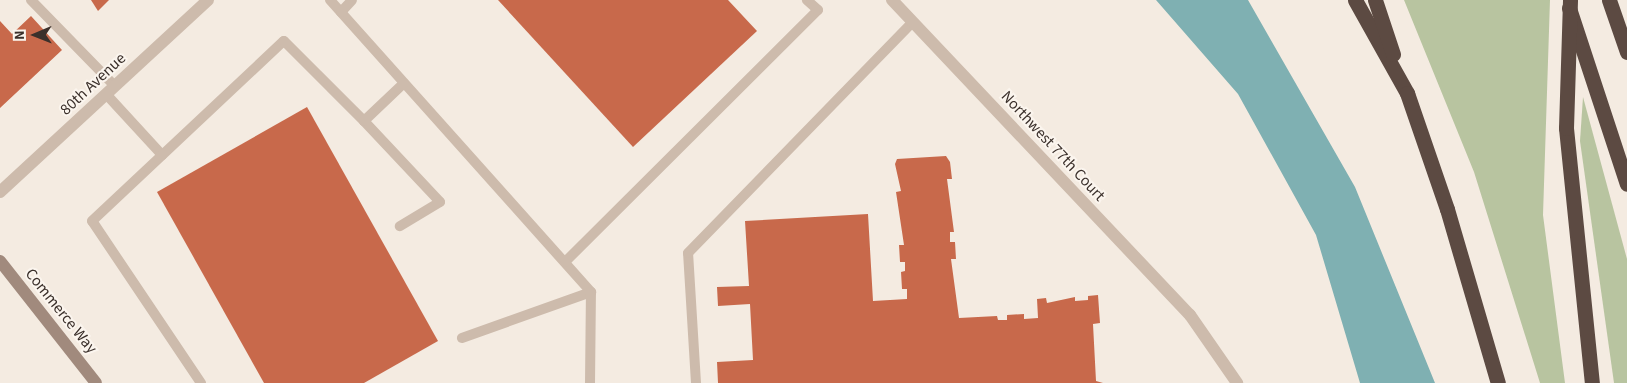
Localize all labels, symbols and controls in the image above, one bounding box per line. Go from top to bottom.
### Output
north arrow [10,10,60,60]
text: N [10,30,30,40]
street label: 80th Avenue [56,49,130,119]
street label: Northwest 77th Court [997,87,1109,205]
street label: Commerce Way [21,265,101,357]

